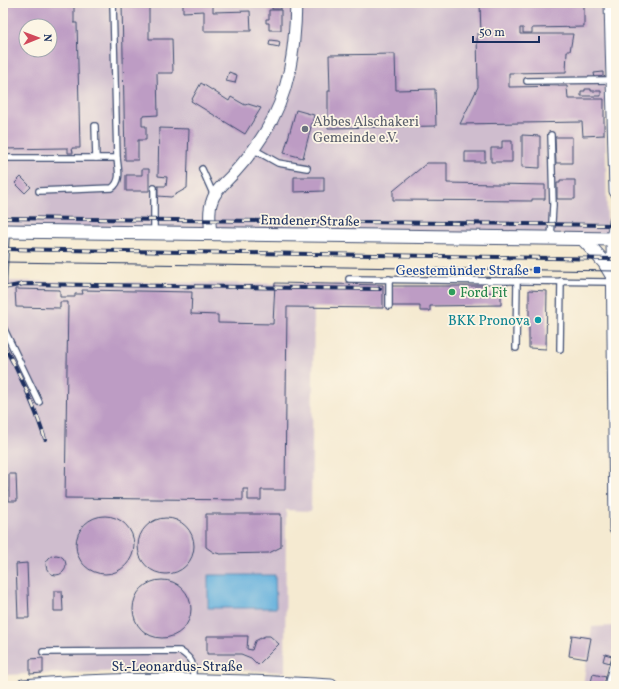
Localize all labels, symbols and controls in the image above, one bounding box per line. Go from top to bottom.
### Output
north arrow [18,18,58,58]
scale bar [473,18,539,44]
text: 50 m [479,25,505,41]
text: N [39,34,54,42]
place label: Abbes Alschakeri Gemeinde e.V. [313,113,419,148]
marker: Abbes Alschakeri Gemeinde e.V. [300,124,310,134]
street label: Emdener Straße [260,211,360,232]
place label: Geestemünder Straße [396,262,529,281]
marker: Geestemünder Straße [532,265,542,275]
place label: Ford Fit [460,284,508,303]
marker: Ford Fit [447,287,457,297]
place label: BKK Pronova [448,312,530,331]
marker: BKK Pronova [533,315,543,325]
street label: St.-Leonardus-Straße [111,658,243,677]

